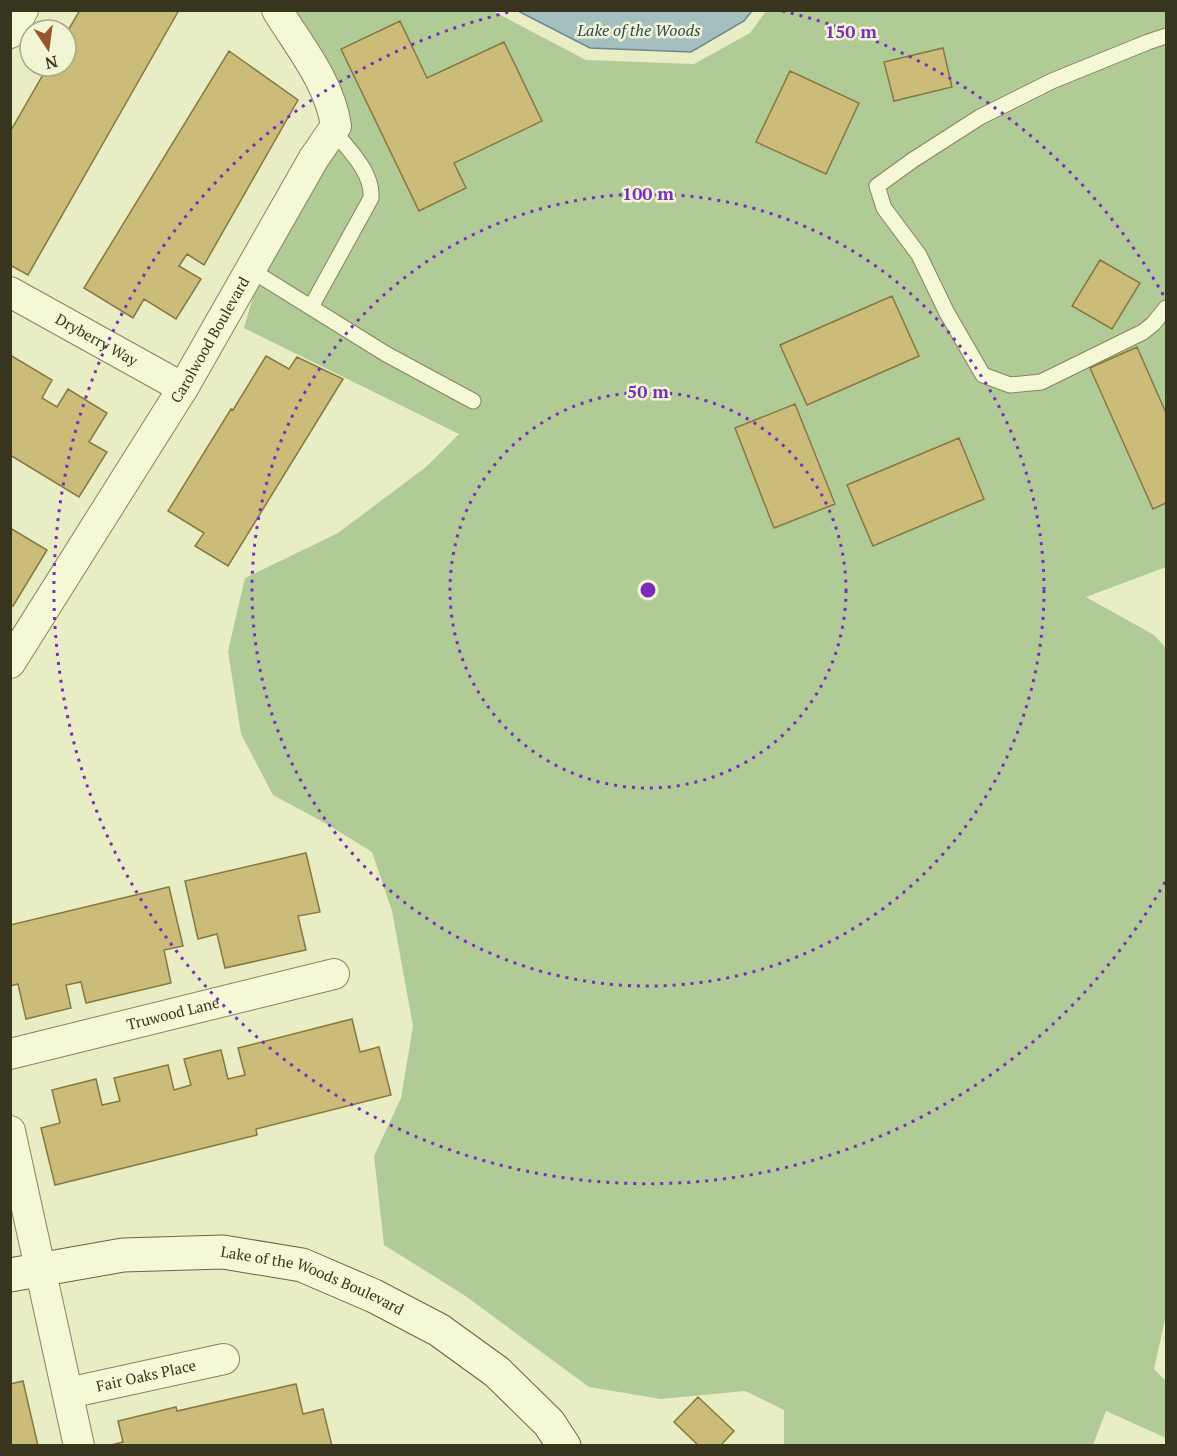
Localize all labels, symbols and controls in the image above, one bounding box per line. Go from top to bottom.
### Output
north arrow [18,18,78,78]
water label: Lake of the Woods [576,19,701,41]
text: 150 m [825,19,877,43]
text: N [43,51,60,75]
text: 100 m [622,181,674,205]
street label: Carolwood Boulevard [165,273,253,406]
street label: Dryberry Way [52,308,142,370]
text: 50 m [627,379,669,403]
centre of rings [638,580,658,600]
street label: Truwood Lane [124,992,221,1034]
street label: Lake of the Woods Boulevard [219,1241,408,1319]
street label: Fair Oaks Place [94,1354,198,1396]

